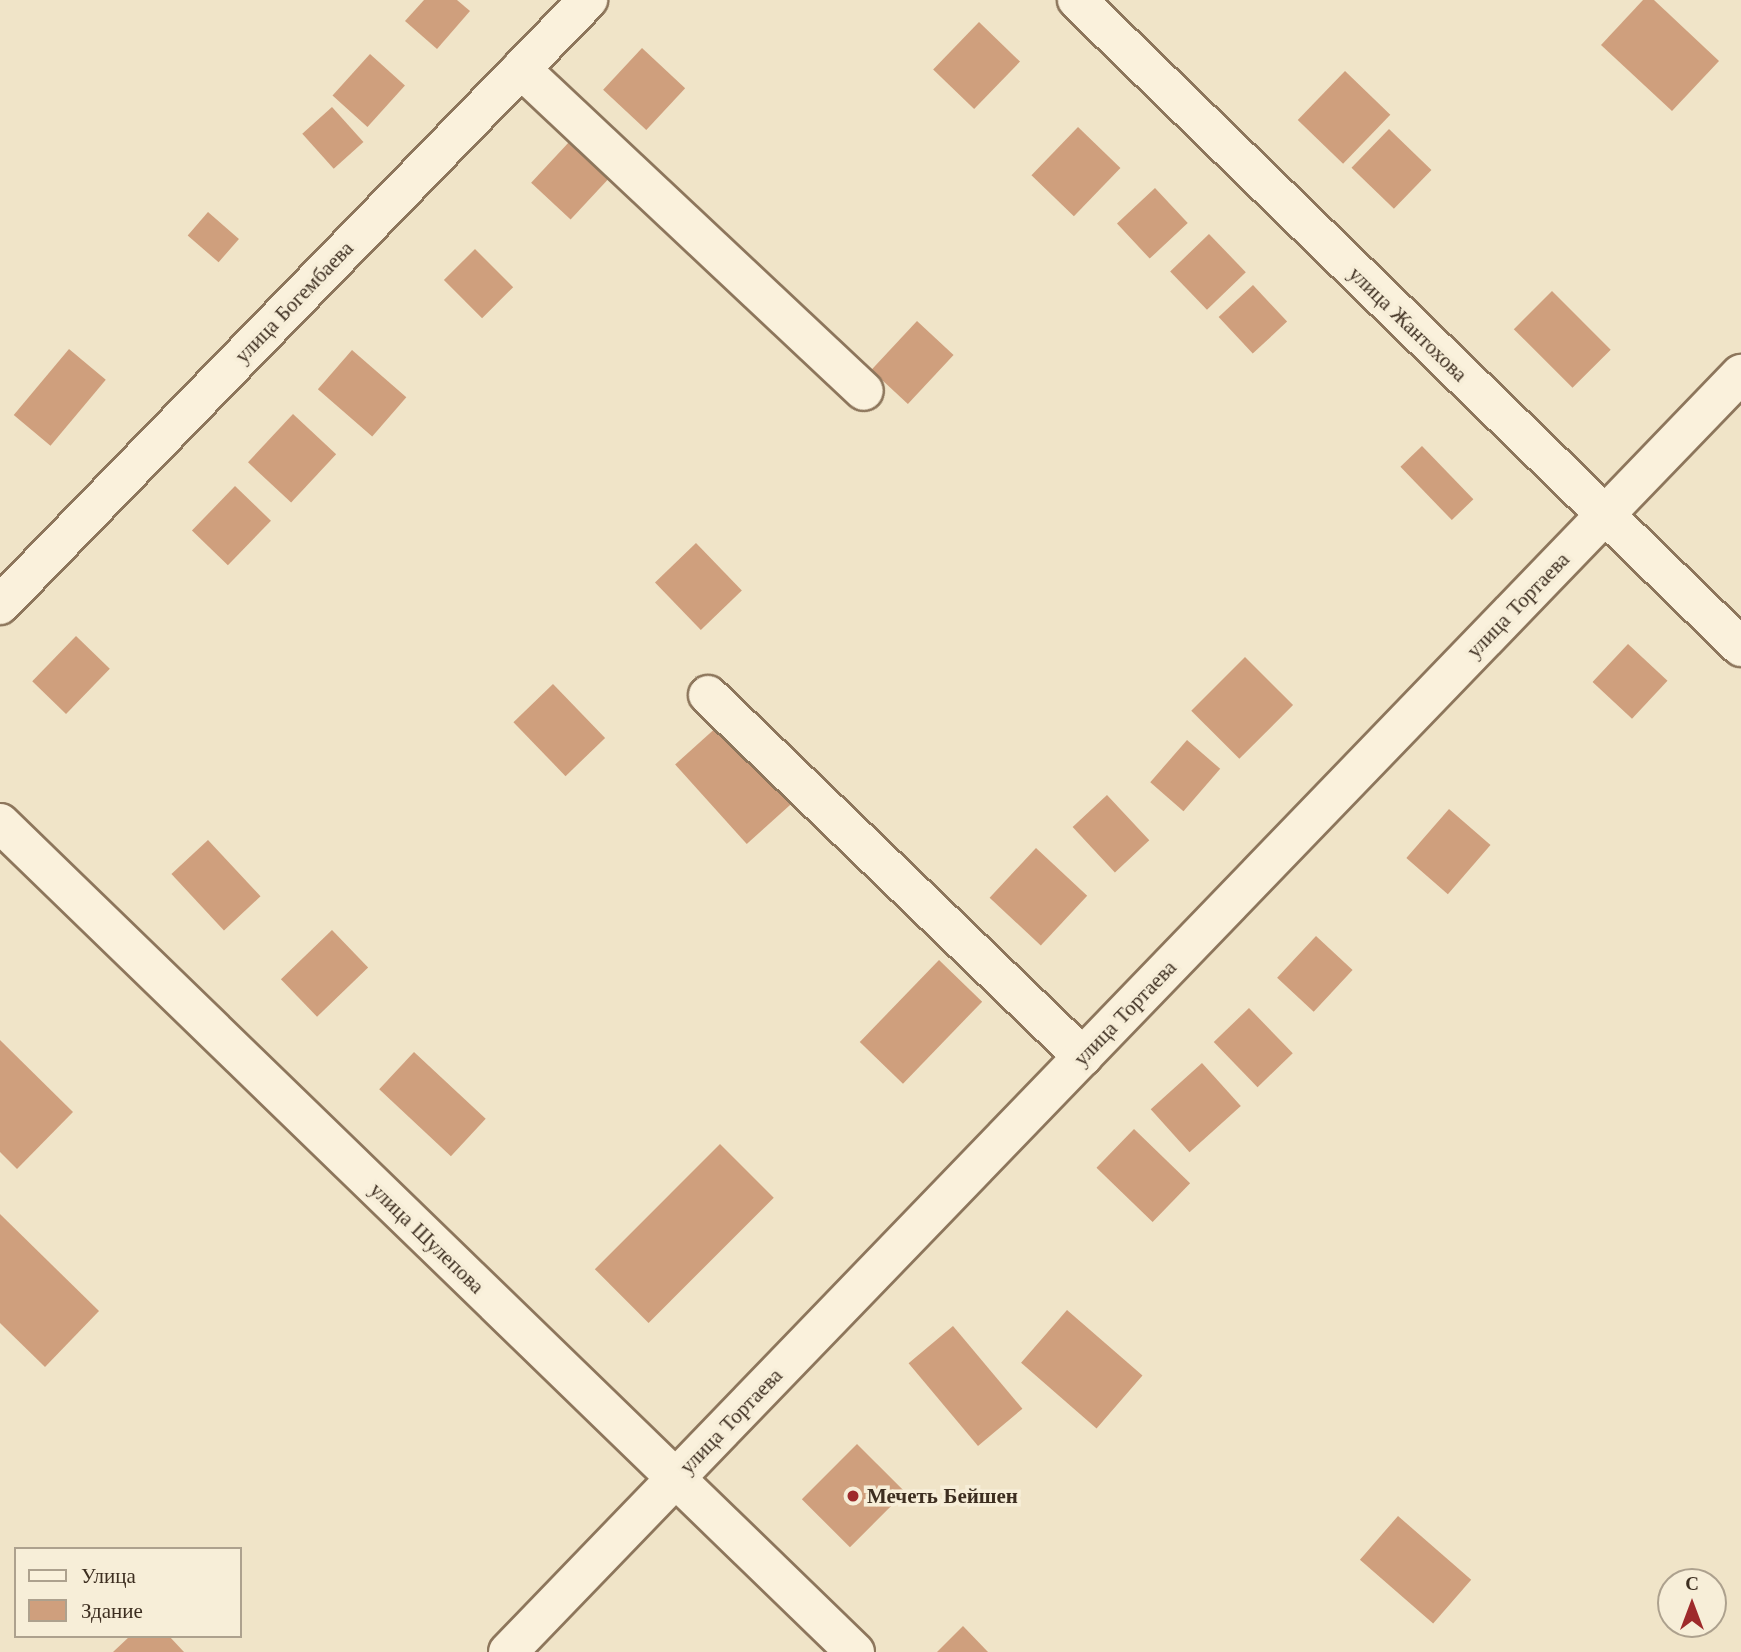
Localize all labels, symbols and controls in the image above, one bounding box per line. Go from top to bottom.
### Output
street label: улица Богембаева [229,236,359,368]
street label: улица Жантохова [1344,261,1472,387]
street label: улица Тортаева [1461,547,1575,663]
street label: улица Тортаева [1068,955,1182,1071]
street label: улица Шулепова [365,1177,489,1299]
street label: улица Тортаева [674,1363,788,1479]
place label: Мечеть Бейшен [867,1483,1018,1509]
marker: Мечеть Бейшен [845,1488,861,1504]
legend [14,1547,242,1638]
text: Улица [81,1563,136,1589]
north arrow [1657,1568,1727,1638]
text: С [1685,1572,1699,1595]
text: Здание [81,1598,143,1624]

